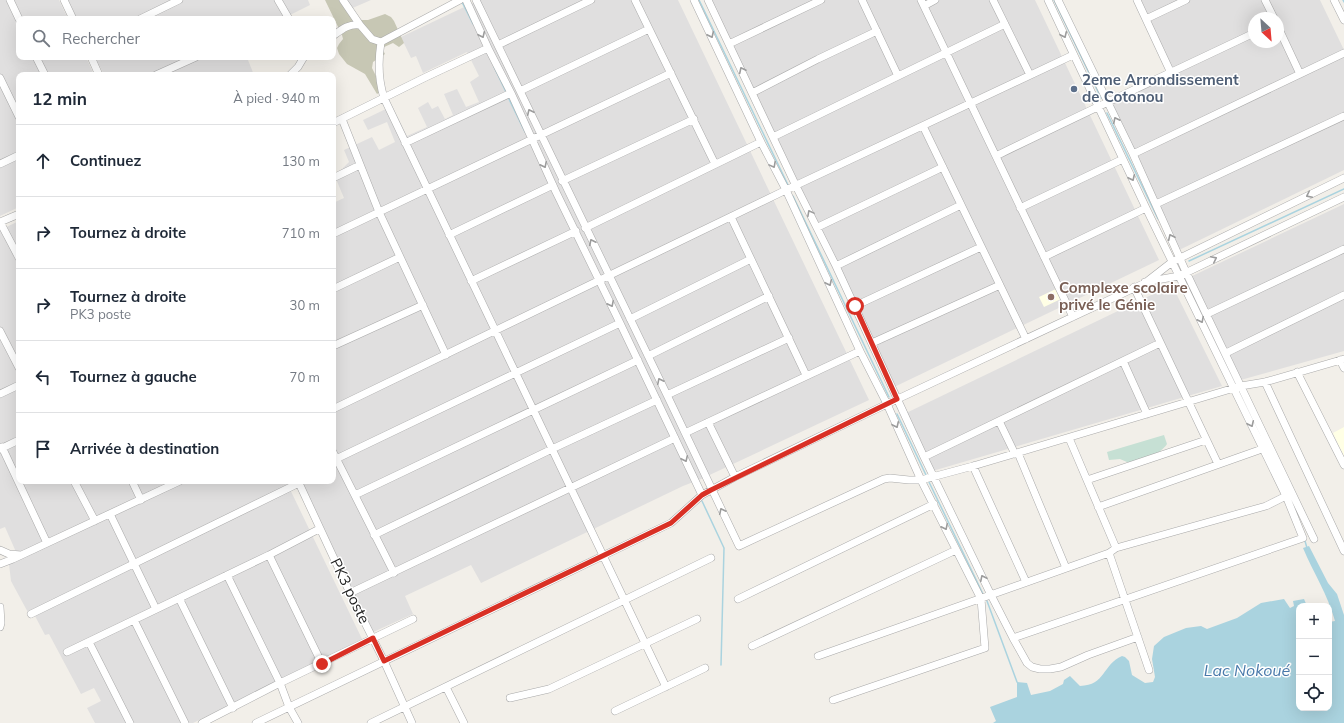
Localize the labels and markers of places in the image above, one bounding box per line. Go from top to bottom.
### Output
place label: 2eme Arrondissement de Cotonou [1082,70,1239,106]
marker: 2eme Arrondissement de Cotonou [1069,84,1079,94]
place label: Complexe scolaire privé le Génie [1059,278,1188,314]
marker: Complexe scolaire privé le Génie [1046,292,1056,302]

